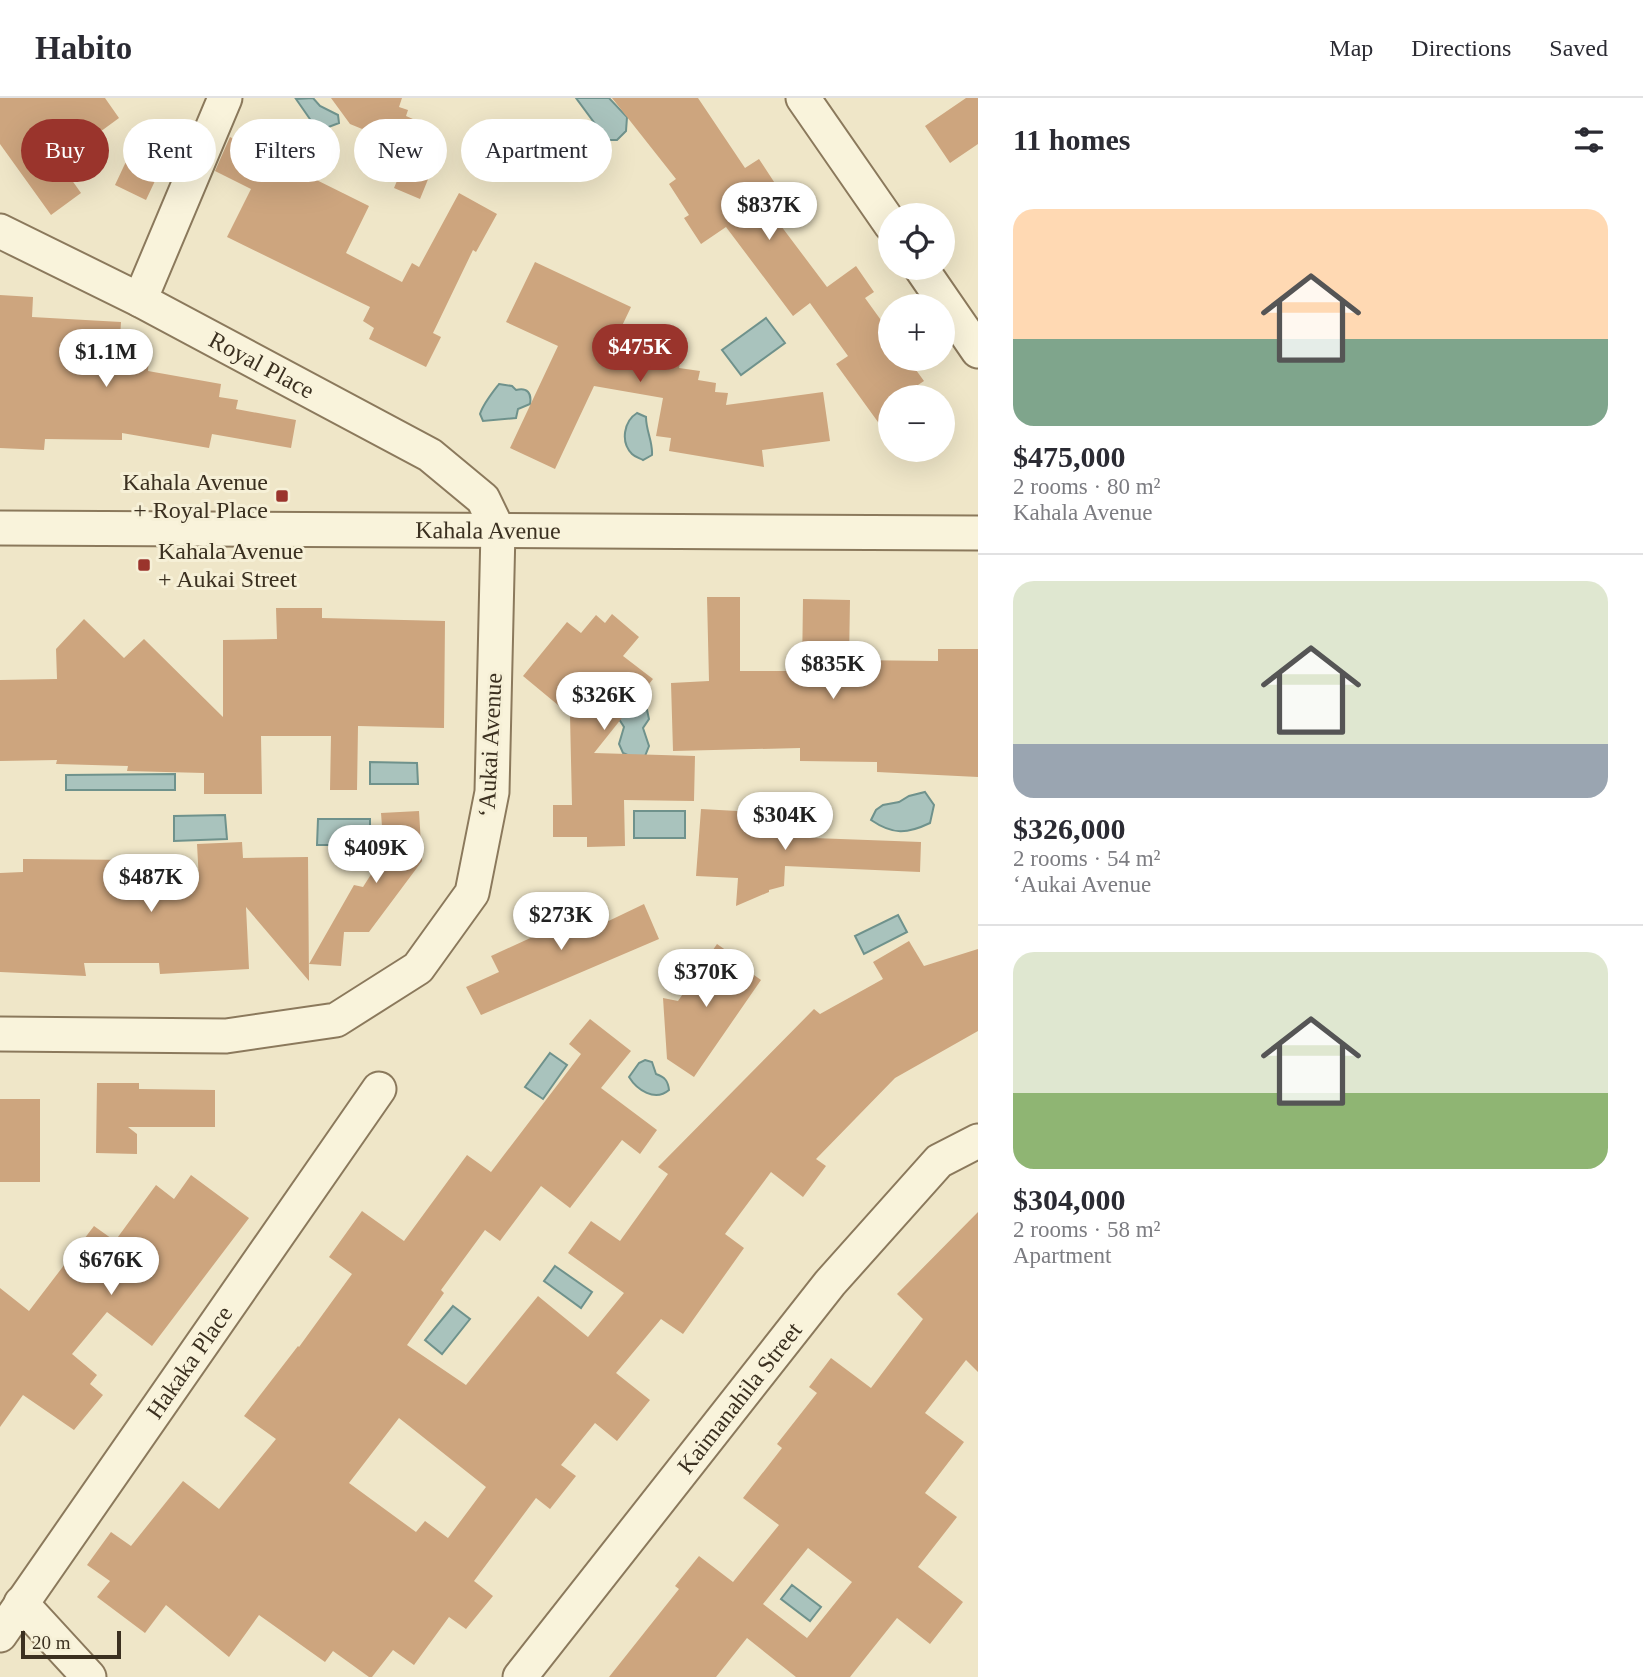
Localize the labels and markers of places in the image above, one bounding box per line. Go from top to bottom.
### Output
pin: $837K [720,183,818,242]
pin: $475K [591,324,689,384]
pin: $1.1M [57,330,155,389]
place label: Kahala Avenue + Royal Place [123,469,268,523]
marker: Kahala Avenue + Royal Place [274,488,290,504]
place label: Kahala Avenue + Aukai Street [158,538,304,592]
marker: Kahala Avenue + Aukai Street [136,557,152,573]
pin: $835K [784,642,882,701]
pin: $326K [555,672,653,732]
pin: $304K [736,792,834,852]
pin: $409K [327,826,425,885]
pin: $487K [102,854,200,914]
pin: $273K [512,892,610,952]
pin: $370K [657,950,755,1009]
pin: $676K [62,1238,160,1297]

